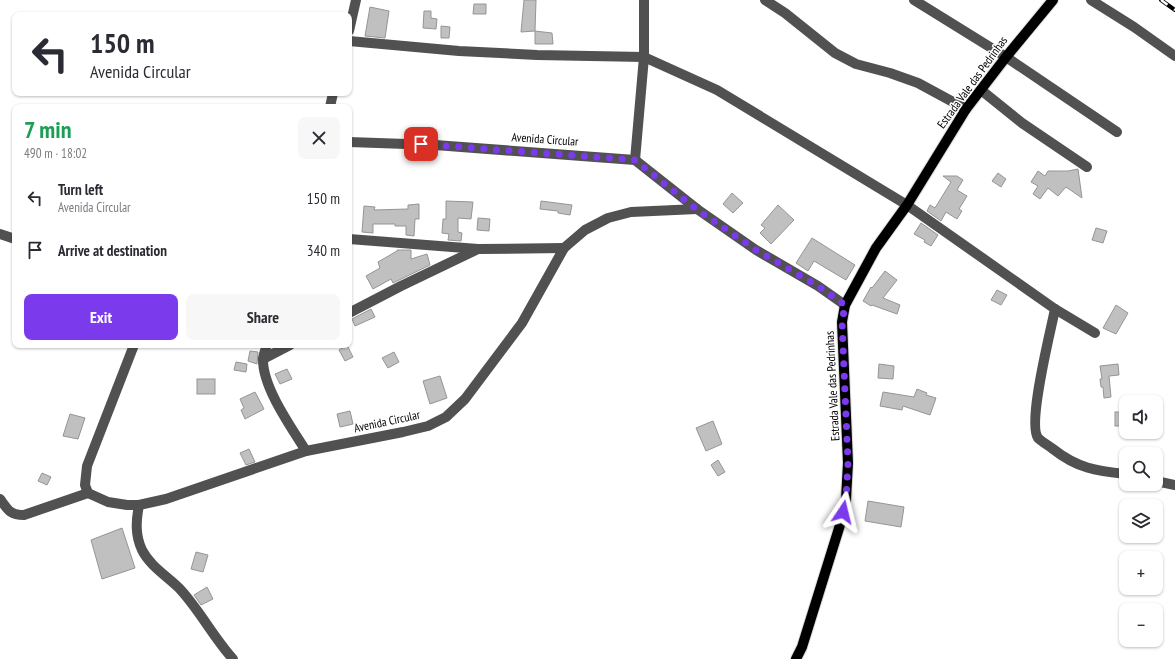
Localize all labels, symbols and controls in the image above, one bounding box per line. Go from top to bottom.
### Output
text: 150 m [90,24,154,61]
icon: left [24,28,76,80]
street label: Estrada Vale das Pedrinhas [934,33,1010,131]
text: Avenida Circular [90,60,191,83]
text: 7 min [24,114,71,145]
button: close [298,117,340,159]
pin [404,127,438,161]
street label: Avenida Circular [511,129,580,149]
icon: arrive [410,133,432,155]
text: 490 m · 18:02 [24,145,87,162]
text: Turn left [58,180,103,199]
icon: left [24,187,46,209]
text: 150 m [307,189,340,208]
text: Avenida Circular [58,199,131,216]
icon: arrive [24,239,46,261]
text: Arrive at destination [58,241,167,260]
text: 340 m [307,241,340,260]
button: Exit [24,294,178,340]
button: Share [186,294,340,340]
street label: Estrada Vale das Pedrinhas [822,331,842,441]
map controls [1119,395,1163,647]
button: sound [1119,395,1163,439]
street label: Avenida Circular [353,407,422,435]
button: search [1119,447,1163,491]
position arrow [822,491,864,533]
button: layers [1119,499,1163,543]
button: + [1119,551,1163,595]
button: − [1119,603,1163,647]

